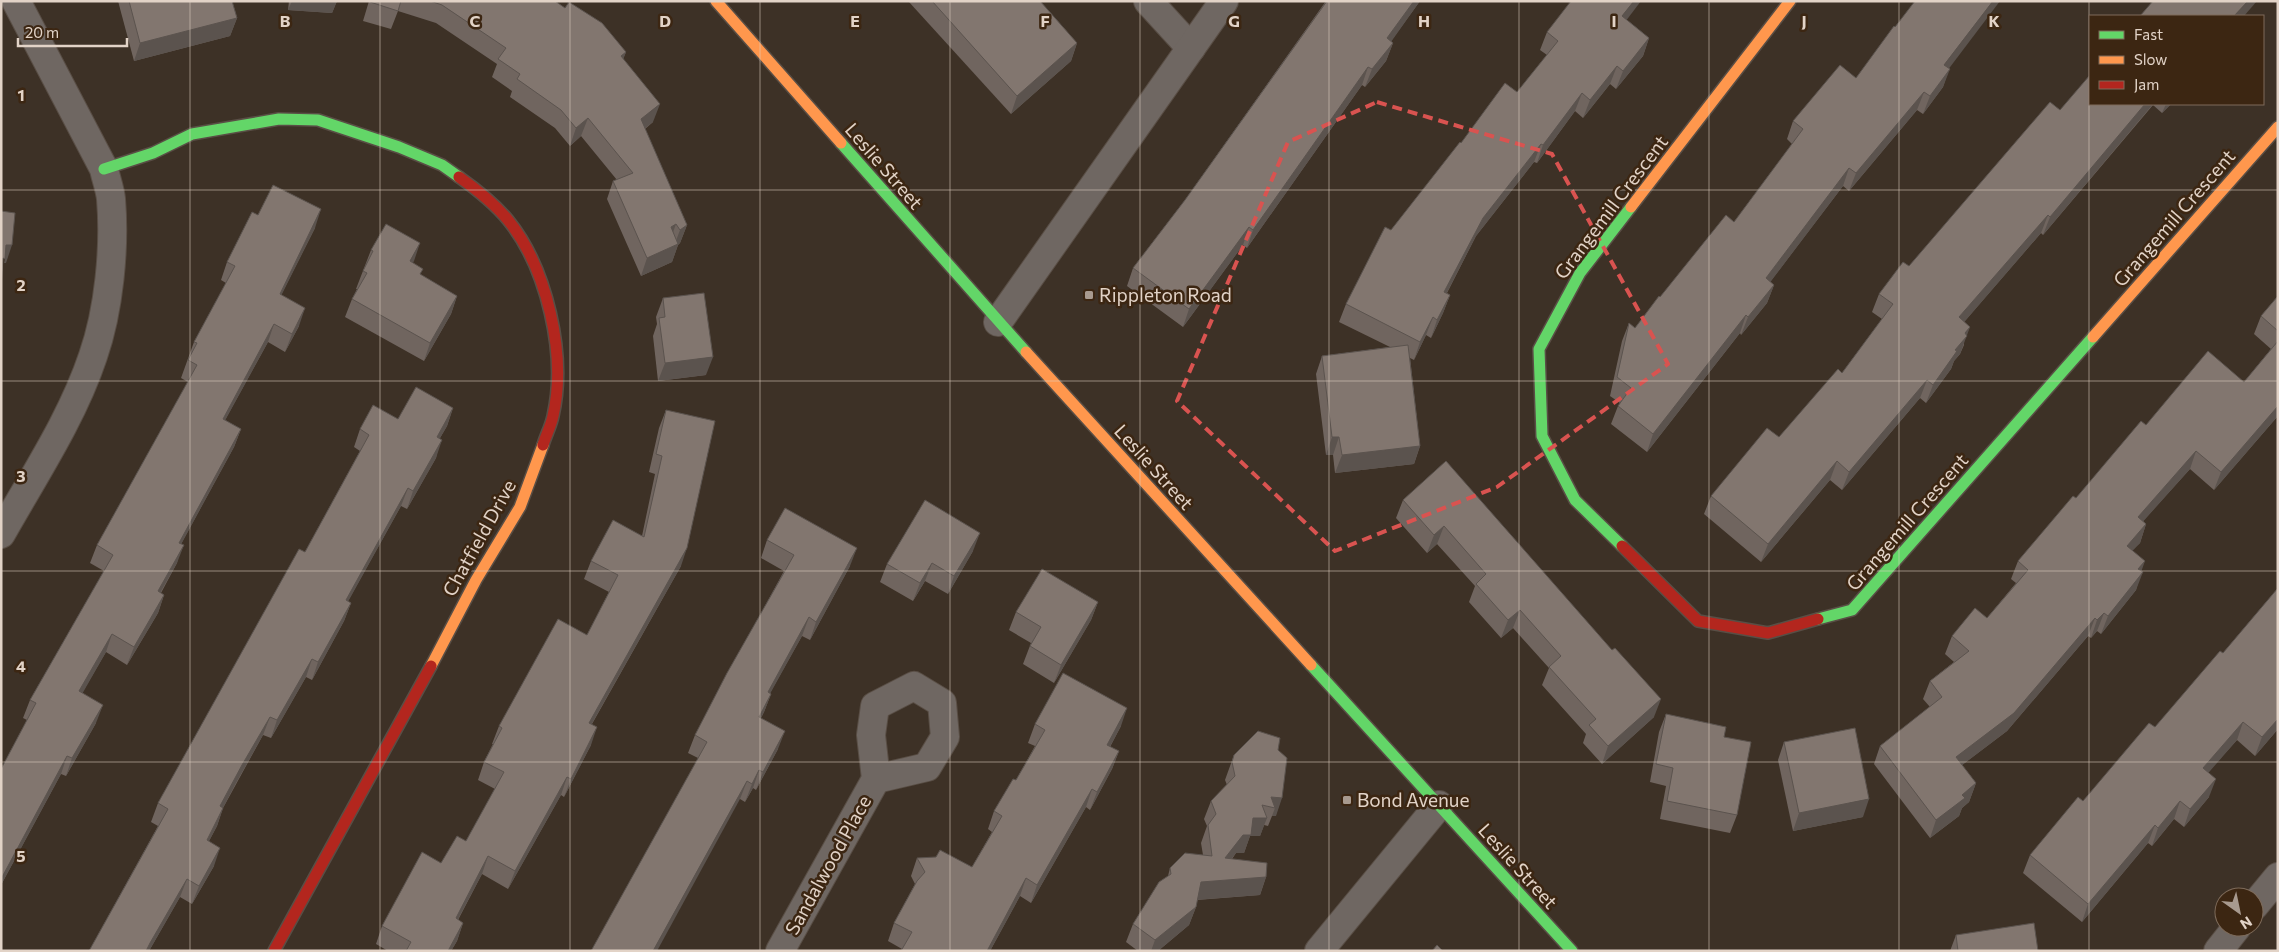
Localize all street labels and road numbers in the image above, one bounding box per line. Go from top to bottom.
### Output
street label: Leslie Street [841,118,928,214]
street label: Grangemill Crescent [1549,130,1672,283]
street label: Grangemill Crescent [2108,144,2240,291]
street label: Leslie Street [1110,419,1199,514]
street label: Grangemill Crescent [1841,448,1973,595]
street label: Chatfield Drive [437,476,520,600]
street label: Sandalwood Place [780,791,875,939]
street label: Leslie Street [1474,818,1563,913]

